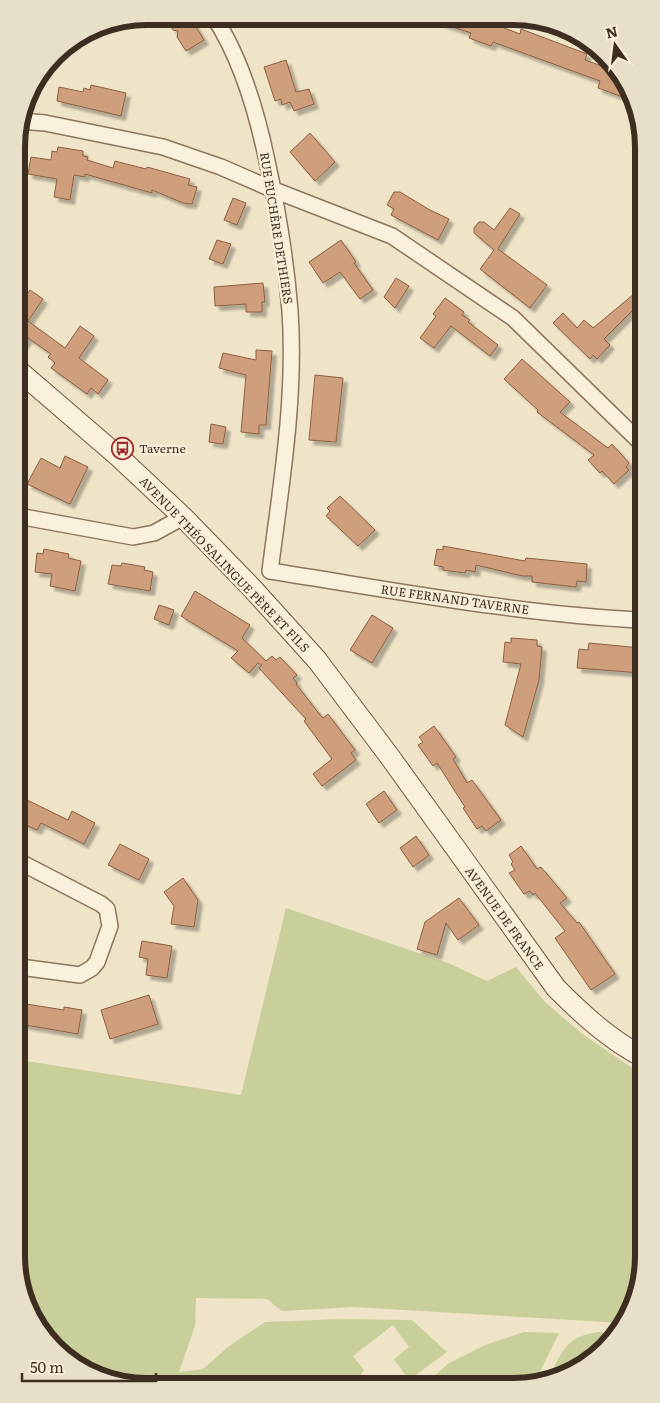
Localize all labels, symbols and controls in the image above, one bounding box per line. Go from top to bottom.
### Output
north arrow [590,20,640,70]
text: N [603,20,620,43]
street label: RUE EUCHÈRE DETHIERS [256,151,298,305]
bus stop icon: Taverne [111,436,135,460]
place label: Taverne [139,439,186,457]
street label: AVENUE THÉO SALINGUE PÈRE ET FILS [136,472,314,656]
street label: RUE FERNAND TAVERNE [380,580,531,618]
street label: AVENUE DE FRANCE [461,863,549,974]
scale bar [22,1350,156,1382]
text: 50 m [30,1355,64,1378]

